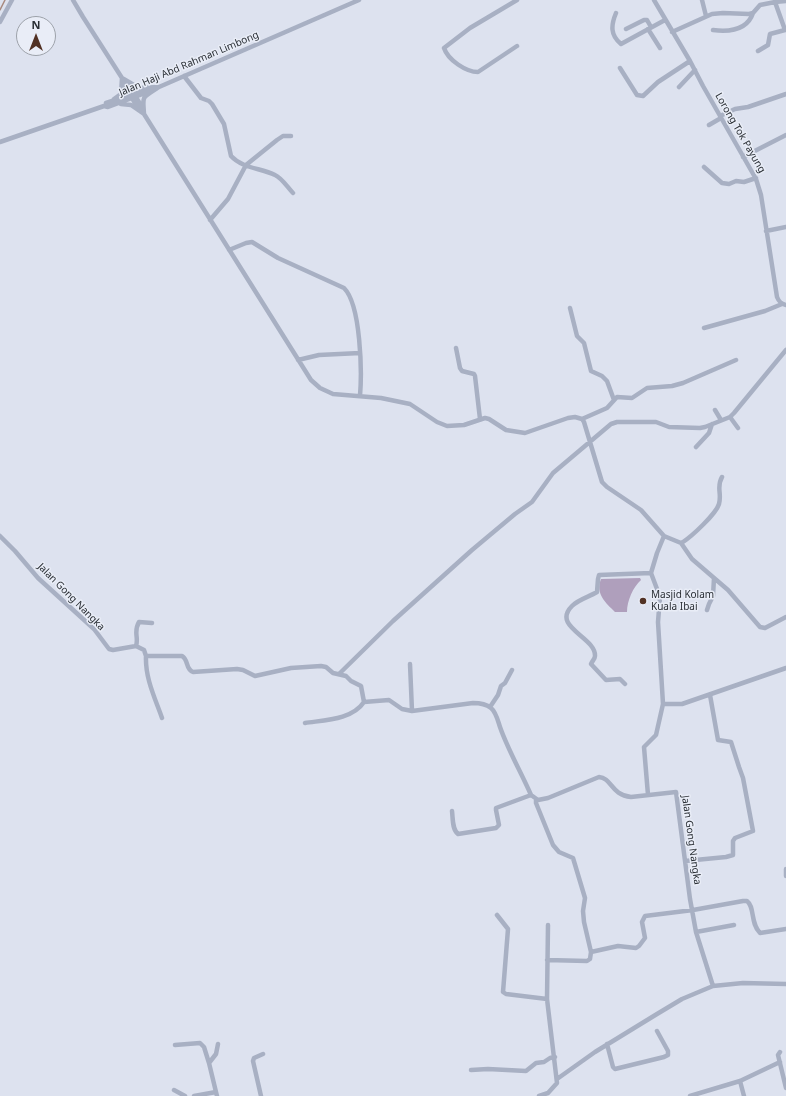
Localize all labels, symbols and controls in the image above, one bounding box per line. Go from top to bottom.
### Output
north arrow [16,16,56,56]
text: N [32,17,40,32]
street label: Jalan Haji Abd Rahman Limbong [117,29,261,99]
street label: Lorong Tok Payung [712,91,768,175]
street label: Jalan Gong Nangka [35,561,107,633]
place label: Masjid Kolam Kuala Ibai [651,589,714,612]
marker: Masjid Kolam Kuala Ibai [638,596,648,606]
street label: Jalan Gong Nangka [679,795,703,885]

